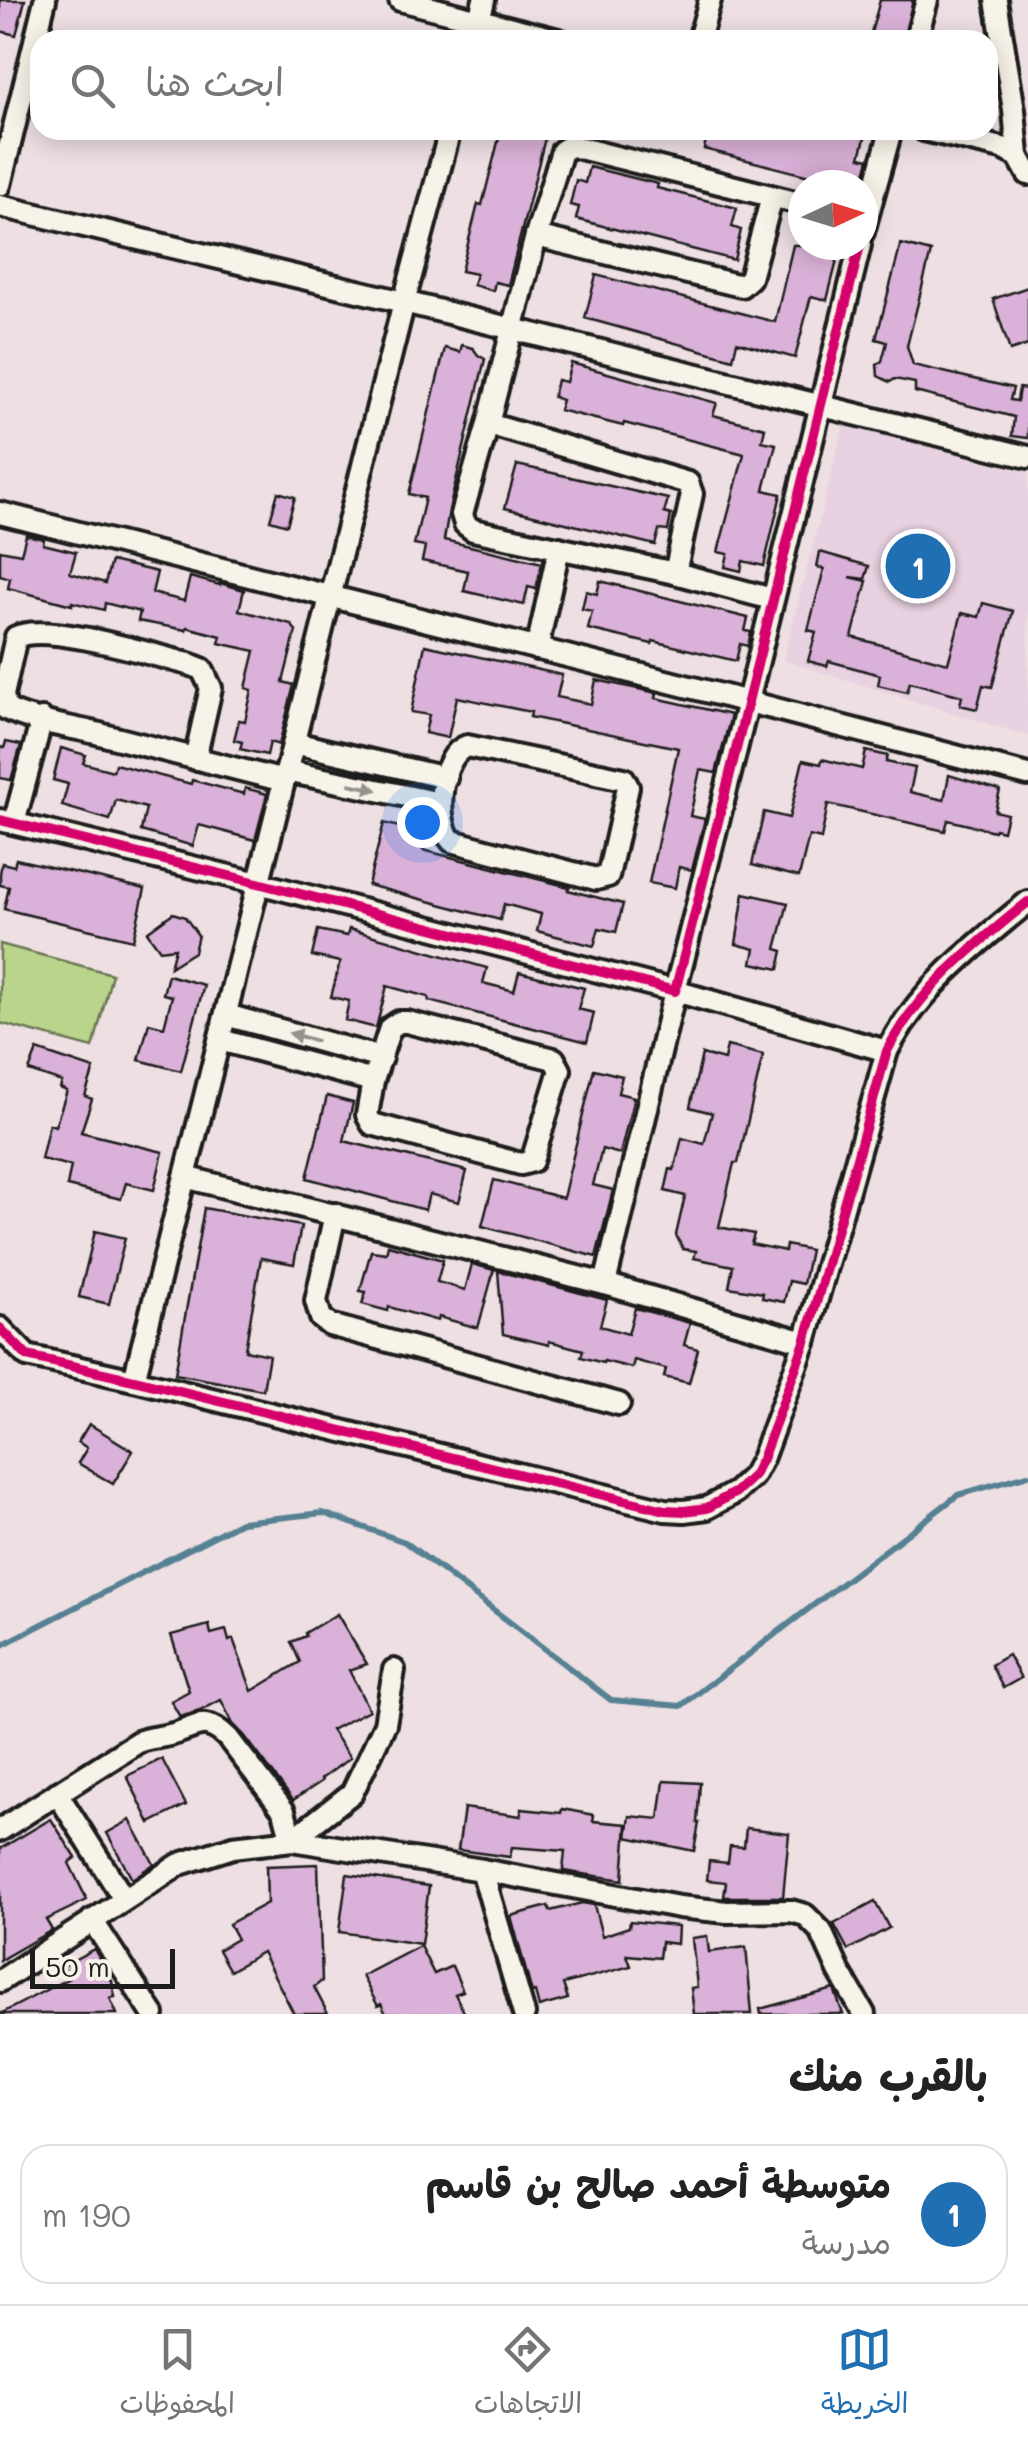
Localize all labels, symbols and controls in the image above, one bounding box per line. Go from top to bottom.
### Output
search box [30,30,998,140]
text: ابحث هنا [145,56,284,106]
icon: search [65,58,120,113]
north arrow [788,170,878,260]
pin: 1 [886,528,950,604]
one-way arrow [348,780,379,796]
your location [397,797,448,848]
one-way arrow [287,1028,318,1044]
scale bar [30,1944,175,1988]
text: 50 m [45,1948,110,1984]
text: بالقرب منك [789,2047,988,2102]
text: متوسطة أحمد صالح بن قاسم [426,2158,891,2208]
text: 190 m [42,2193,131,2235]
text: 1 [946,2193,961,2235]
text: مدرسة [802,2220,891,2262]
tab: المحفوظات [120,2322,235,2428]
tab: الاتجاهات [474,2322,582,2428]
tab: الخريطة [821,2322,908,2428]

